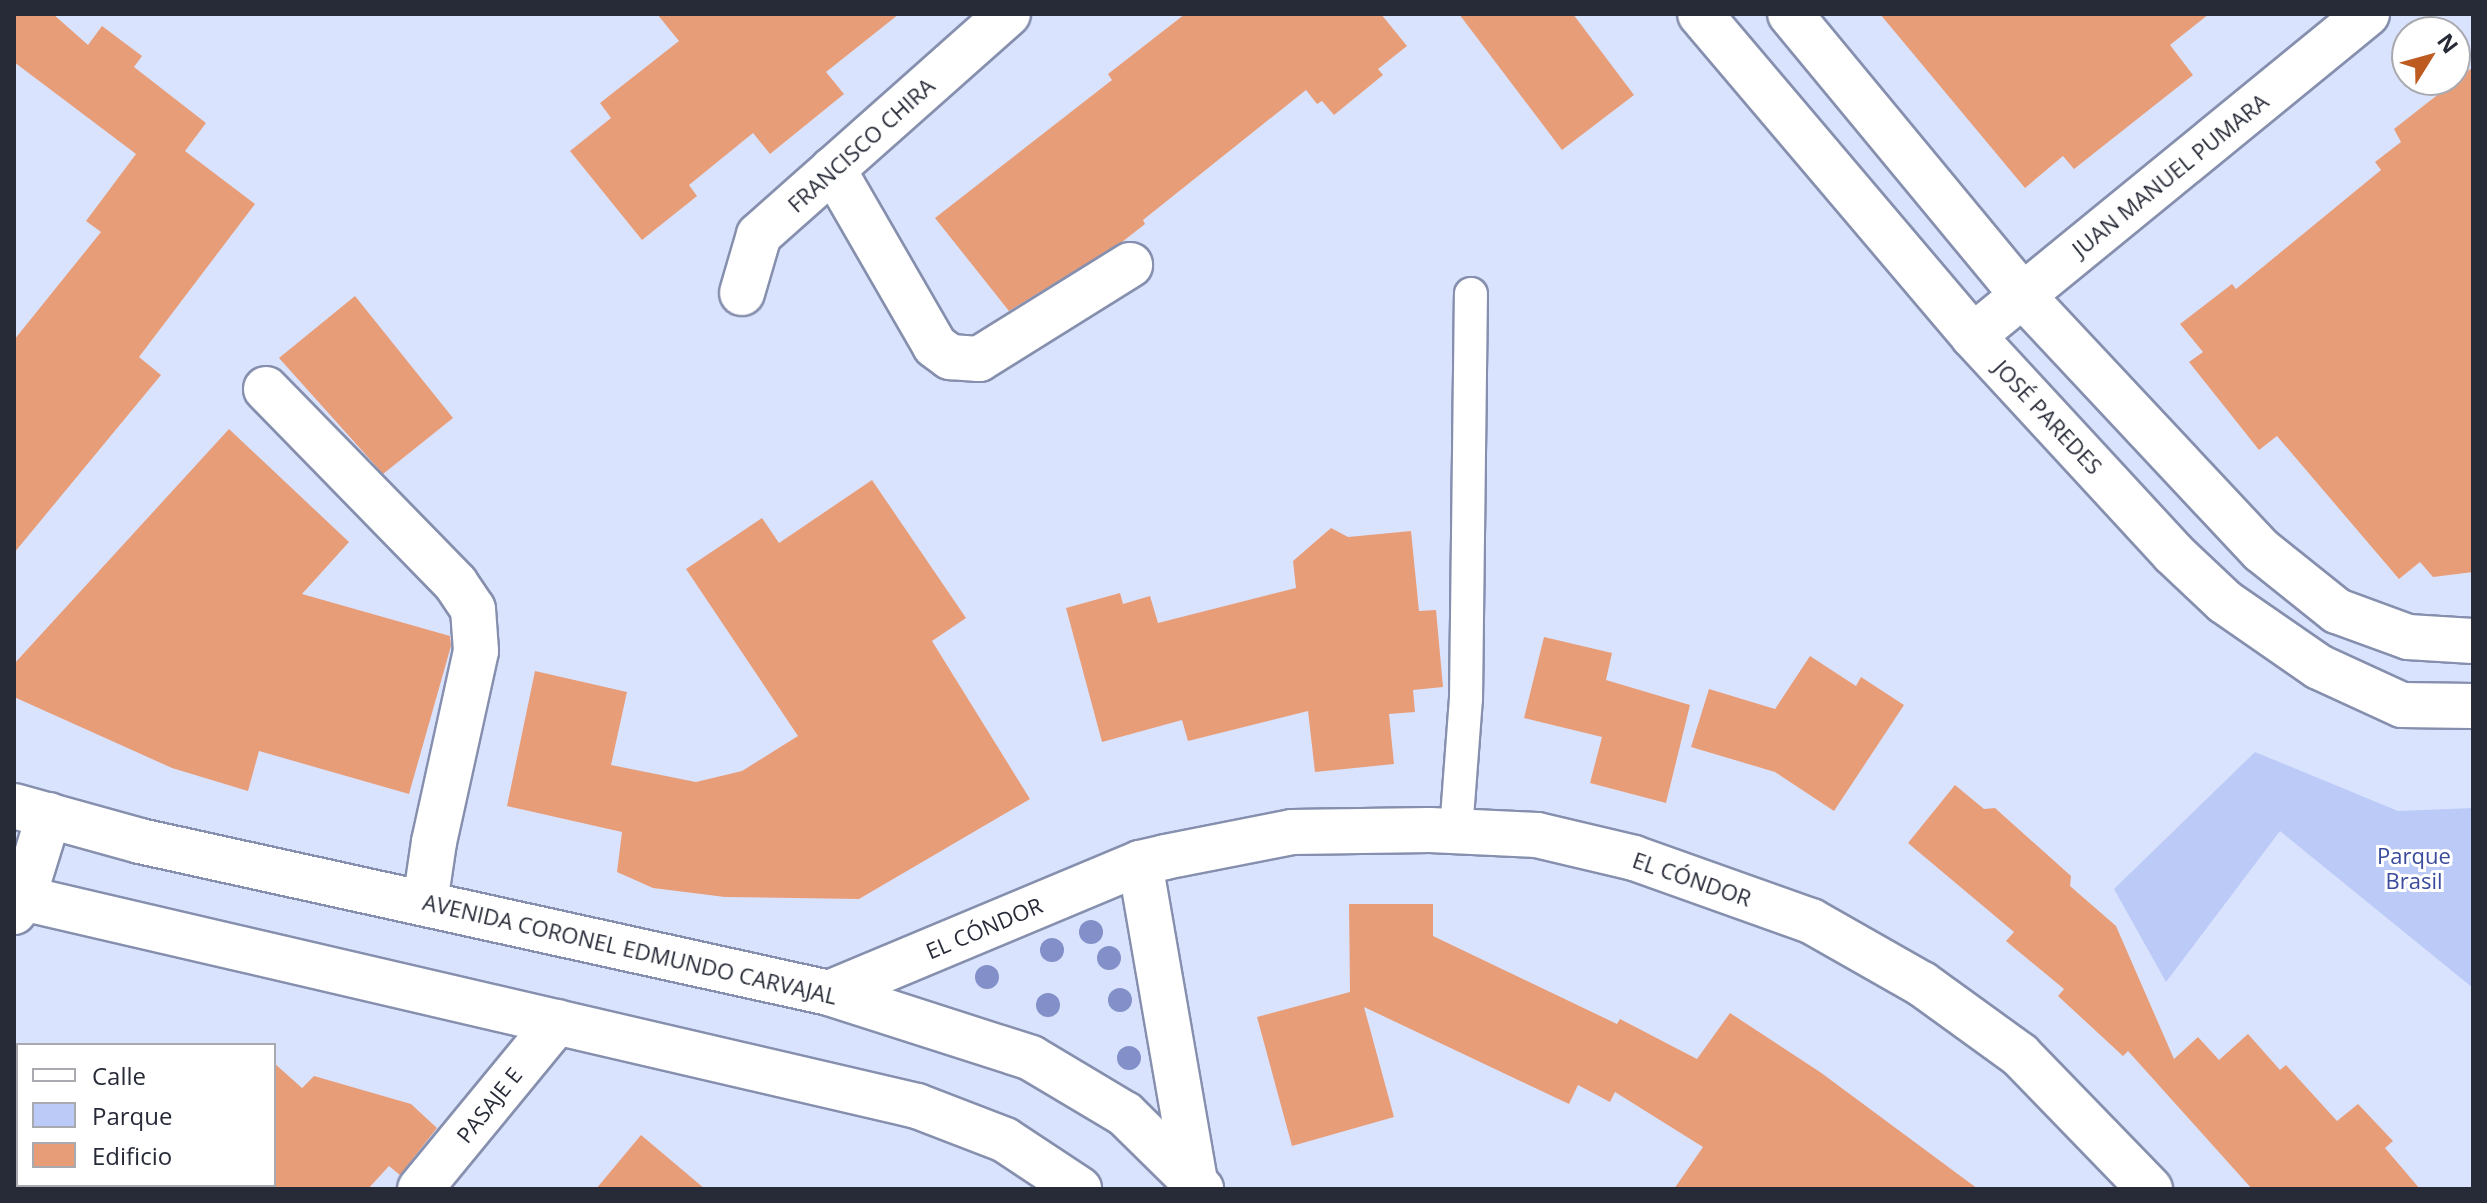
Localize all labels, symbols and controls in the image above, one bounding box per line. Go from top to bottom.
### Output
north arrow [2391,16,2471,96]
text: N [2431,27,2466,59]
street label: FRANCISCO CHIRA [782,72,940,218]
street label: JUAN MANUEL PUMARA [2067,88,2273,262]
street label: JOSÉ PAREDES [1988,355,2108,479]
park label: Parque Brasil [2377,842,2451,894]
street label: EL CÓNDOR [1629,846,1755,912]
street label: AVENIDA CORONEL EDMUNDO CARVAJAL [420,888,840,1010]
street label: EL CÓNDOR [922,892,1046,964]
legend [16,1043,276,1187]
text: Calle [92,1059,146,1092]
street label: PASAJE E [451,1062,527,1148]
text: Parque [92,1099,172,1132]
text: Edificio [92,1139,172,1172]

